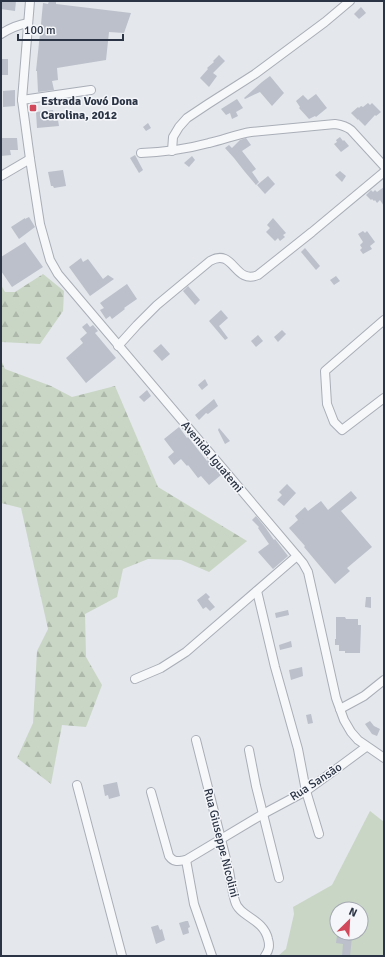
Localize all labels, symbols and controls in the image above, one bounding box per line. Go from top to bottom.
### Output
scale bar [18,16,123,42]
text: 100 m [24,23,56,38]
place label: Estrada Vovó Dona Carolina, 2012 [41,94,138,123]
marker: Estrada Vovó Dona Carolina, 2012 [28,103,38,113]
street label: Avenida Iguatemi [178,418,246,496]
street label: Rua Sansão [287,760,345,804]
street label: Rua Giuseppe Nicolini [200,787,242,899]
north arrow [329,901,369,941]
text: N [347,905,359,920]

